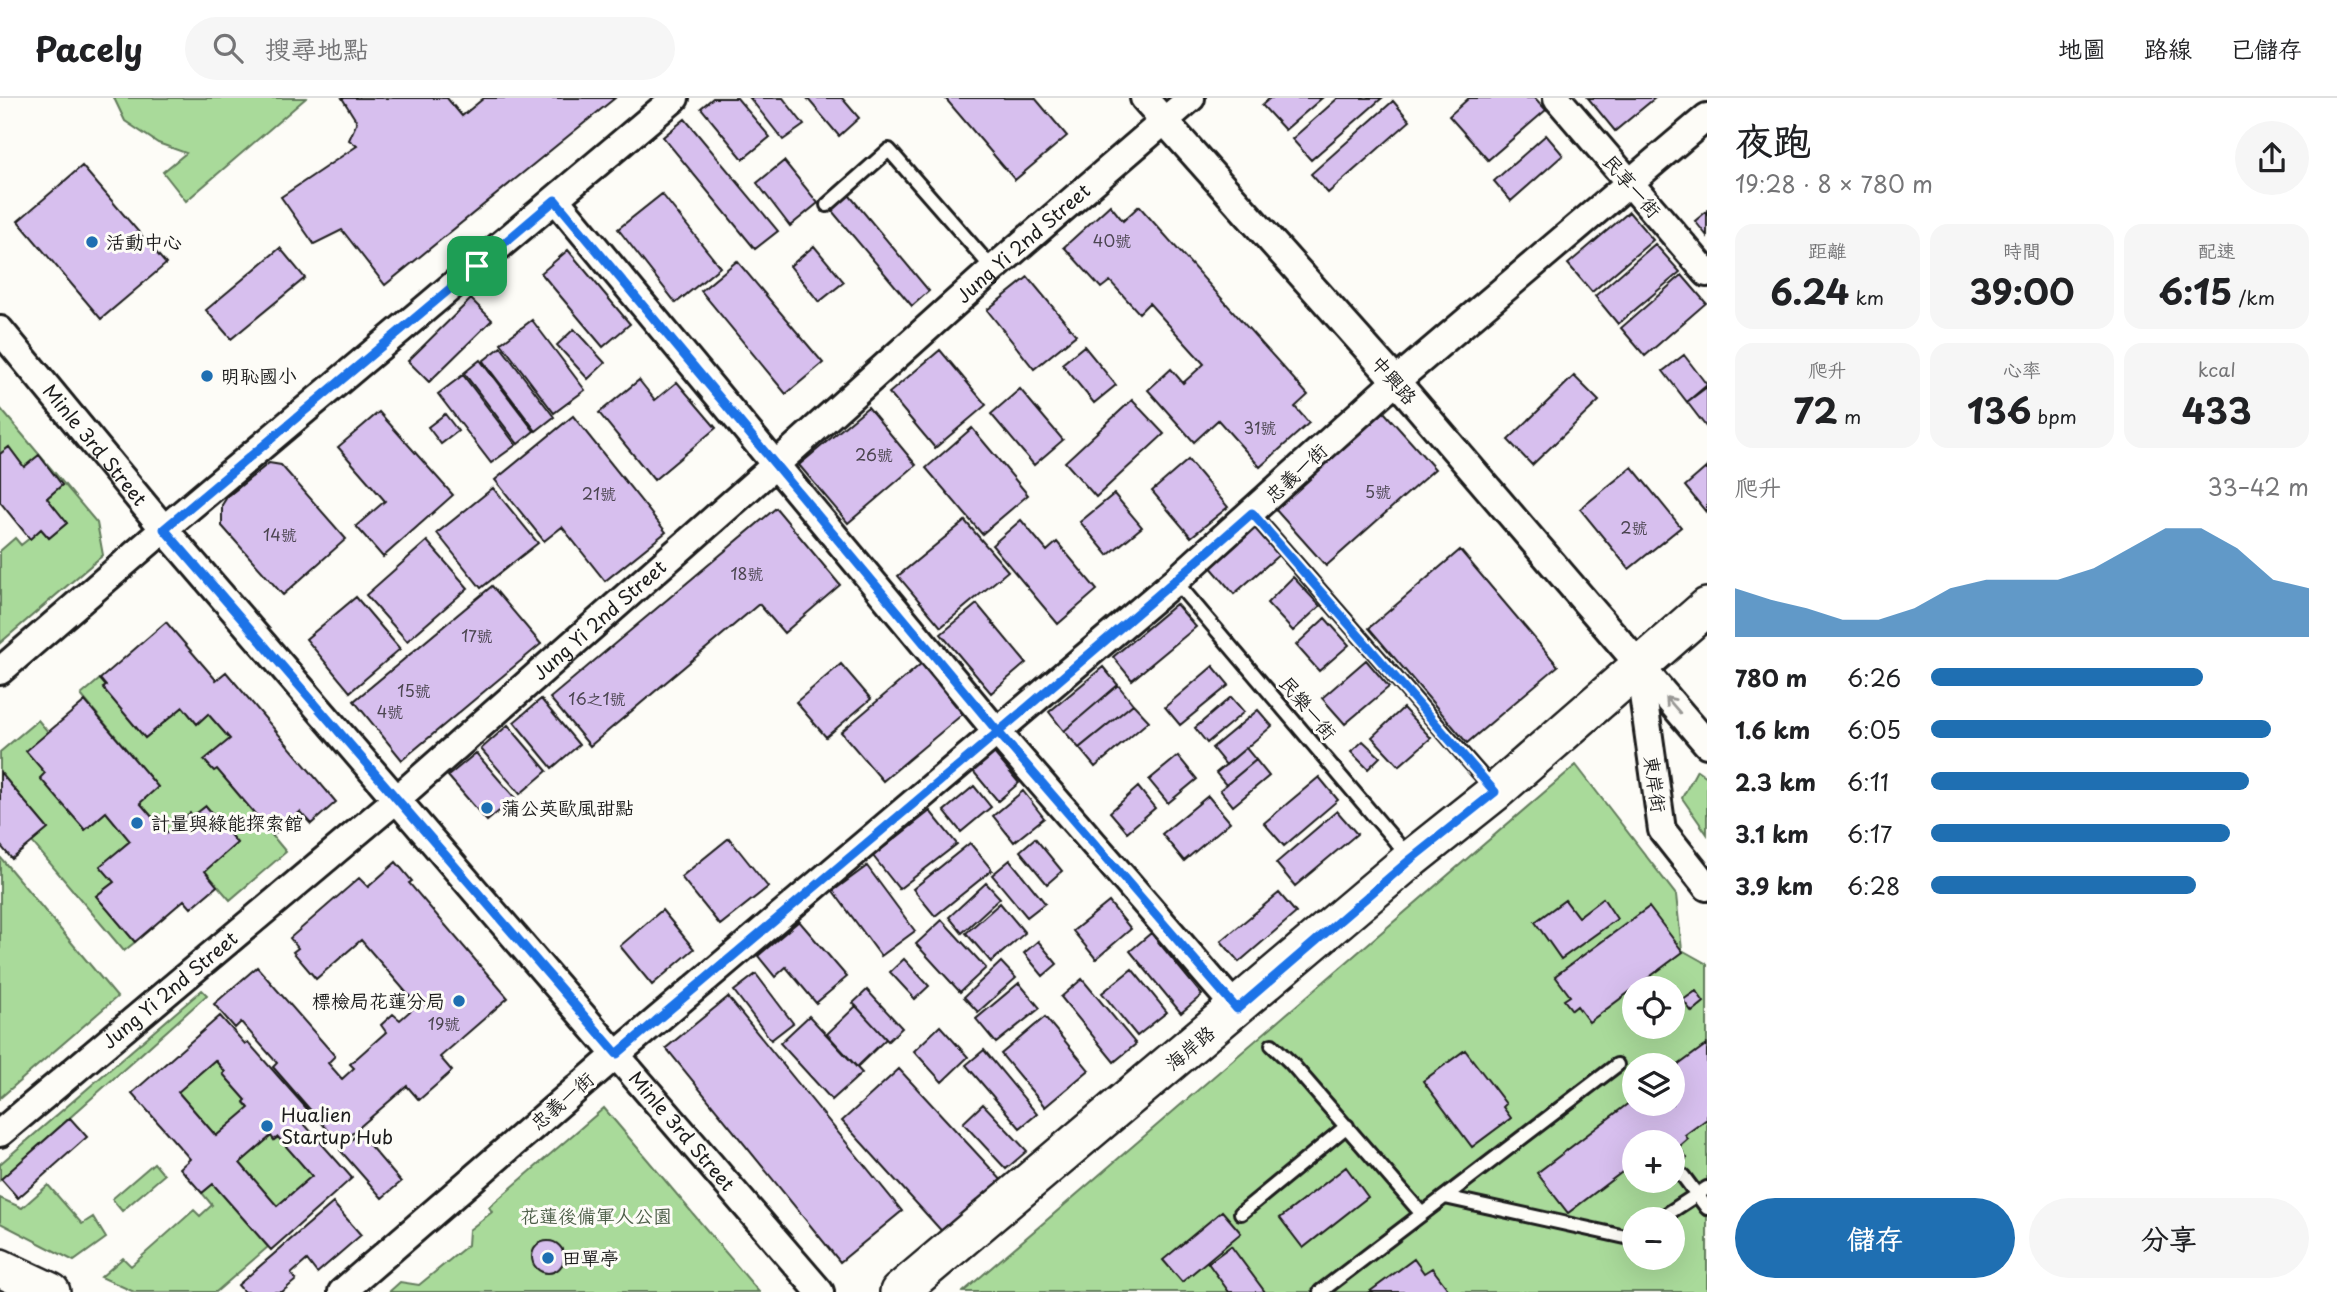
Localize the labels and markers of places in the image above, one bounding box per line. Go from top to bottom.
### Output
place label: 活動中心 [106,227,182,255]
marker: 活動中心 [84,234,100,250]
pin [447,236,507,296]
place label: 明恥國小 [221,361,297,389]
marker: 明恥國小 [199,368,215,384]
place label: 蒲公英歐風甜點 [501,793,634,821]
marker: 蒲公英歐風甜點 [479,800,495,816]
place label: 計量與綠能探索館 [151,808,303,836]
marker: 計量與綠能探索館 [129,815,145,831]
place label: 標檢局花蓮分局 [312,986,445,1014]
marker: 標檢局花蓮分局 [451,993,467,1009]
place label: Hualien Startup Hub [281,1100,393,1150]
marker: Hualien Startup Hub [259,1118,275,1134]
place label: 田單亭 [562,1243,619,1271]
marker: 田單亭 [540,1250,556,1266]

